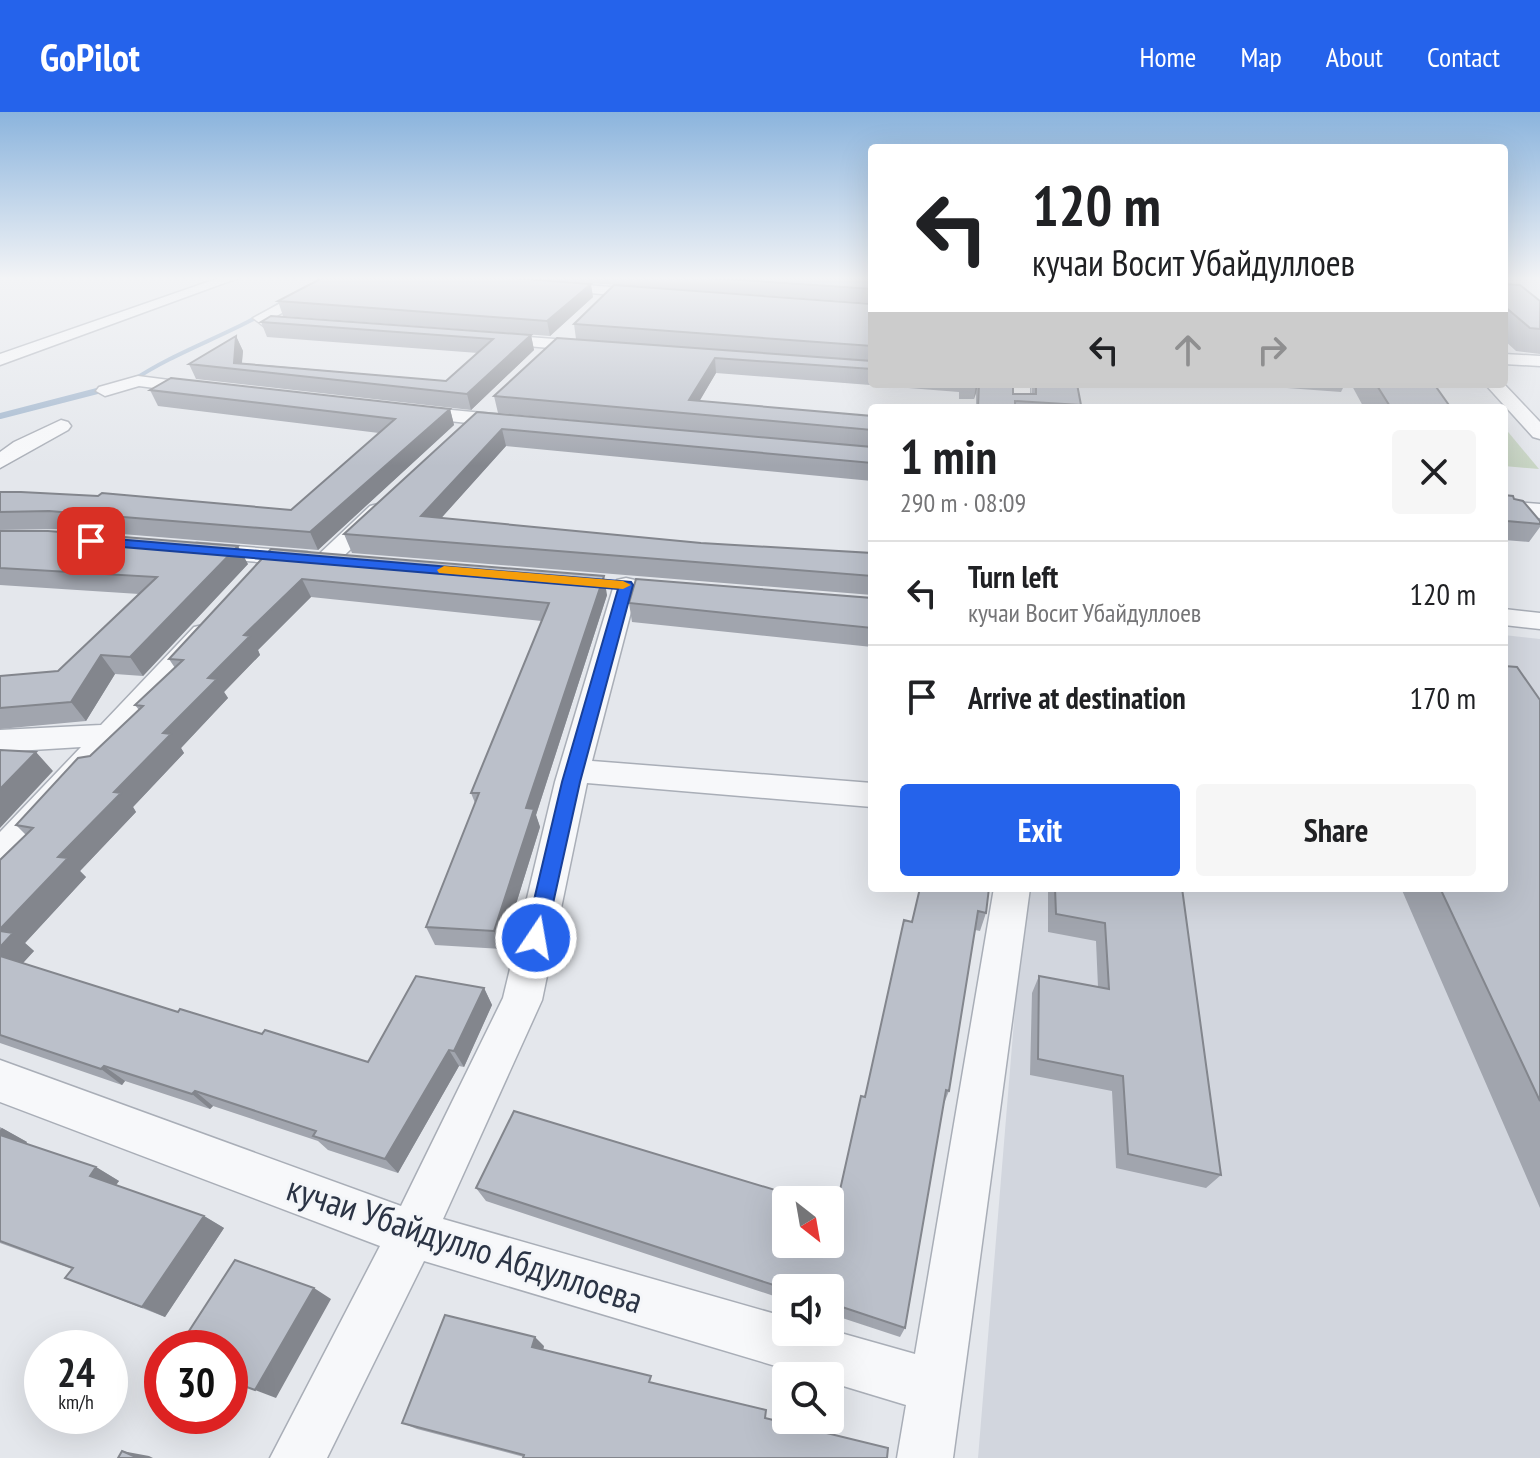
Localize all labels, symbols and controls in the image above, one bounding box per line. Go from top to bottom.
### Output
text: GoPilot [40,32,140,81]
text: Home [1140,38,1196,75]
text: Map [1240,38,1282,75]
text: About [1326,38,1383,75]
text: Contact [1427,38,1500,75]
text: 120 m [1032,169,1161,241]
icon: left [900,176,1004,280]
text: кучаи Восит Убайдуллоев [1032,239,1355,286]
icon: left [1082,328,1126,372]
icon: ahead [1166,328,1210,372]
icon: right [1250,328,1294,372]
text: 1 min [900,425,997,487]
button: close [1392,430,1476,514]
text: 290 m · 08:09 [900,486,1026,519]
pin [57,507,125,575]
icon: arrive [69,519,113,563]
text: Turn left [968,557,1058,596]
icon: left [900,571,944,615]
text: 120 m [1410,574,1476,613]
text: кучаи Восит Убайдуллоев [968,596,1201,629]
icon: arrive [900,675,944,719]
text: Arrive at destination [968,678,1186,717]
text: 170 m [1410,678,1476,717]
button: Exit [900,784,1180,876]
button: Share [1196,784,1476,876]
position arrow [494,896,578,980]
street label: кучаи Убайдулло Абдуллоева [281,1164,649,1323]
north arrow [772,1186,844,1258]
map controls [772,1186,844,1434]
button: sound [772,1274,844,1346]
speed limit sign: 30 [144,1330,248,1434]
text: 24 [57,1346,95,1398]
button: search [772,1362,844,1434]
text: km/h [58,1389,94,1415]

